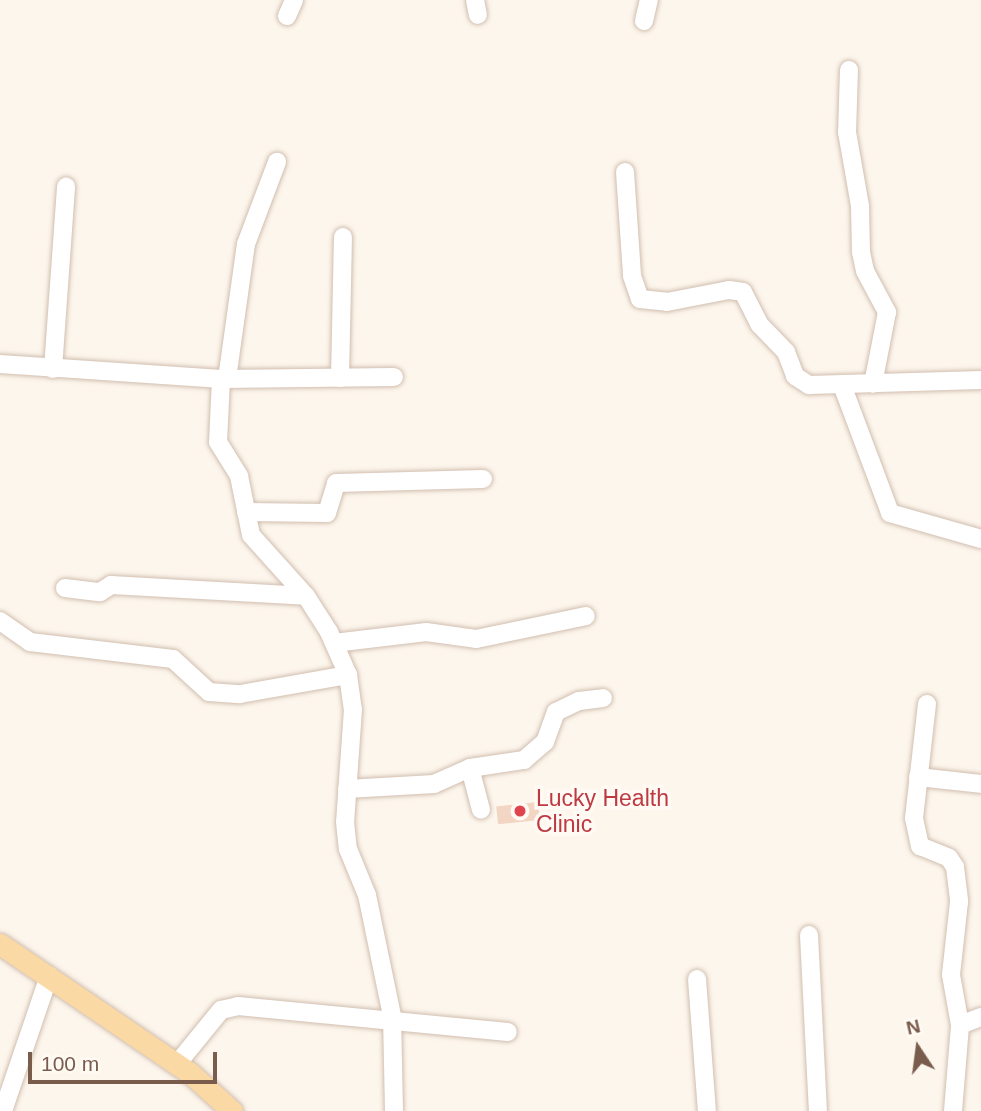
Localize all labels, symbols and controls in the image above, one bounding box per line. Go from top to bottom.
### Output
place label: Lucky Health Clinic [536,784,669,838]
marker: Lucky Health Clinic [510,801,530,821]
north arrow [883,1013,953,1083]
text: N [904,1015,922,1039]
scale bar [32,1038,220,1082]
text: 100 m [41,1052,99,1075]

